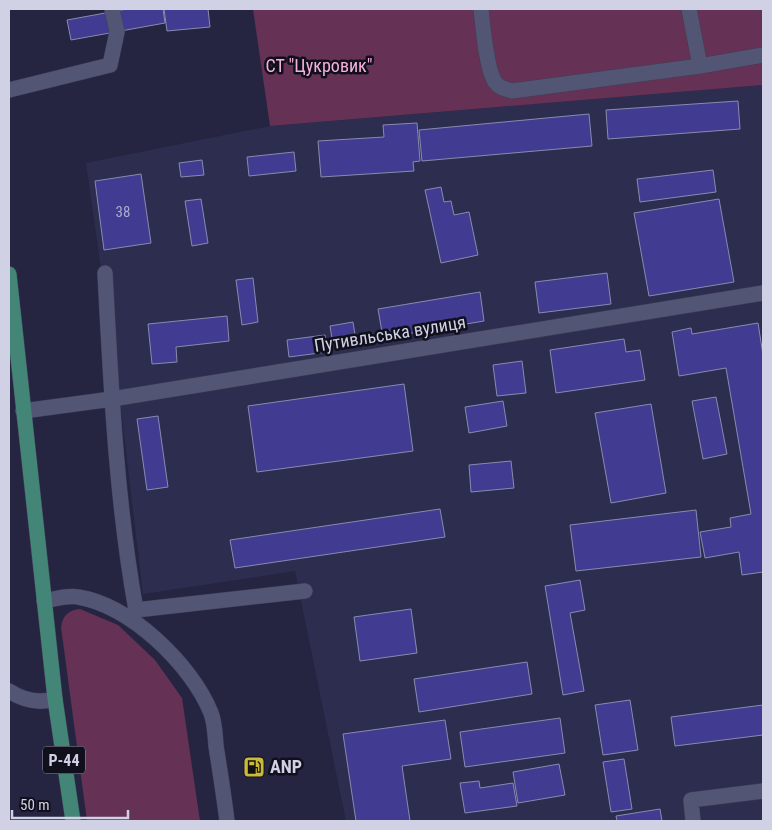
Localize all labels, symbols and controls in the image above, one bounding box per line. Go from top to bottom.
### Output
park label: СТ "Цукровик" [265,55,373,76]
house number: 38 [116,203,130,221]
street label: Путивльська вулиця [313,311,467,356]
road number: Р-44 [43,746,85,774]
fuel station icon: ANP [242,755,266,779]
place label: ANP [270,756,302,777]
scale bar [12,788,129,820]
text: 50 m [20,796,50,814]

